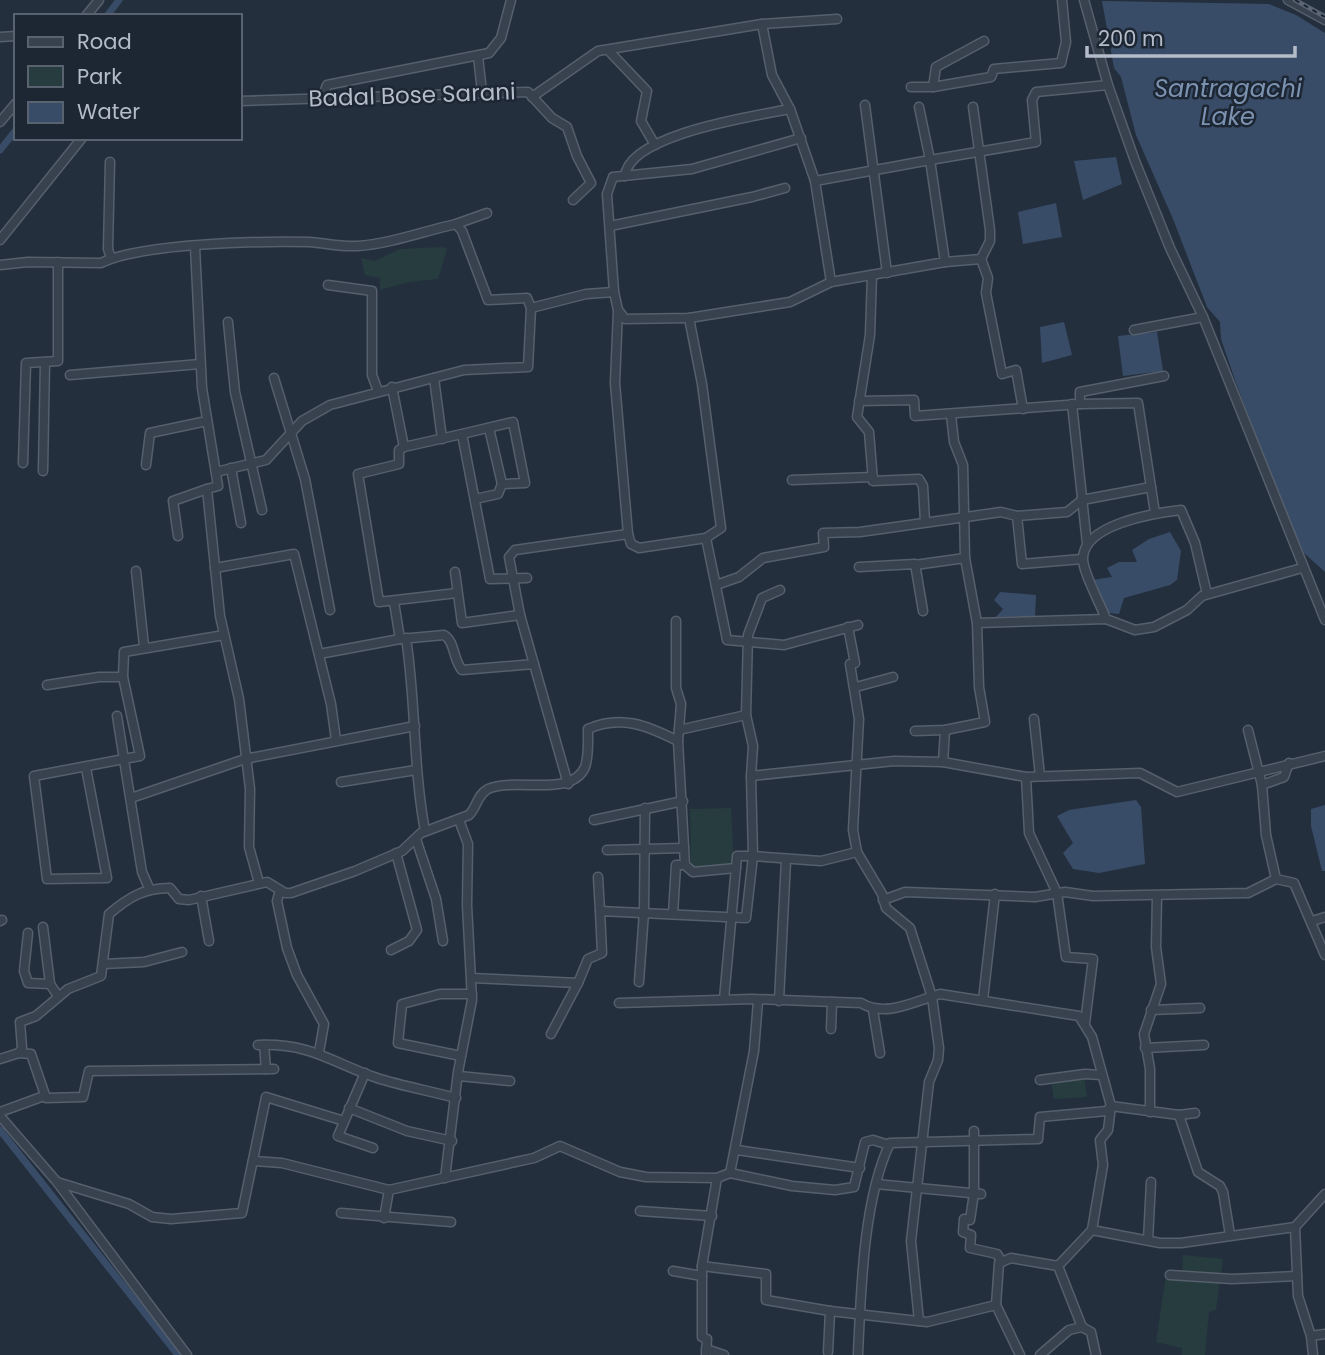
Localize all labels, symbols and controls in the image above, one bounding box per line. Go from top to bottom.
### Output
legend [14,14,242,140]
scale bar [1087,14,1295,58]
text: 200 m [1098,24,1164,53]
text: Road [77,27,132,56]
text: Park [77,62,122,91]
water label: Santragachi Lake [1154,72,1303,133]
street label: Badal Bose Sarani [308,75,516,115]
text: Water [77,97,140,126]

